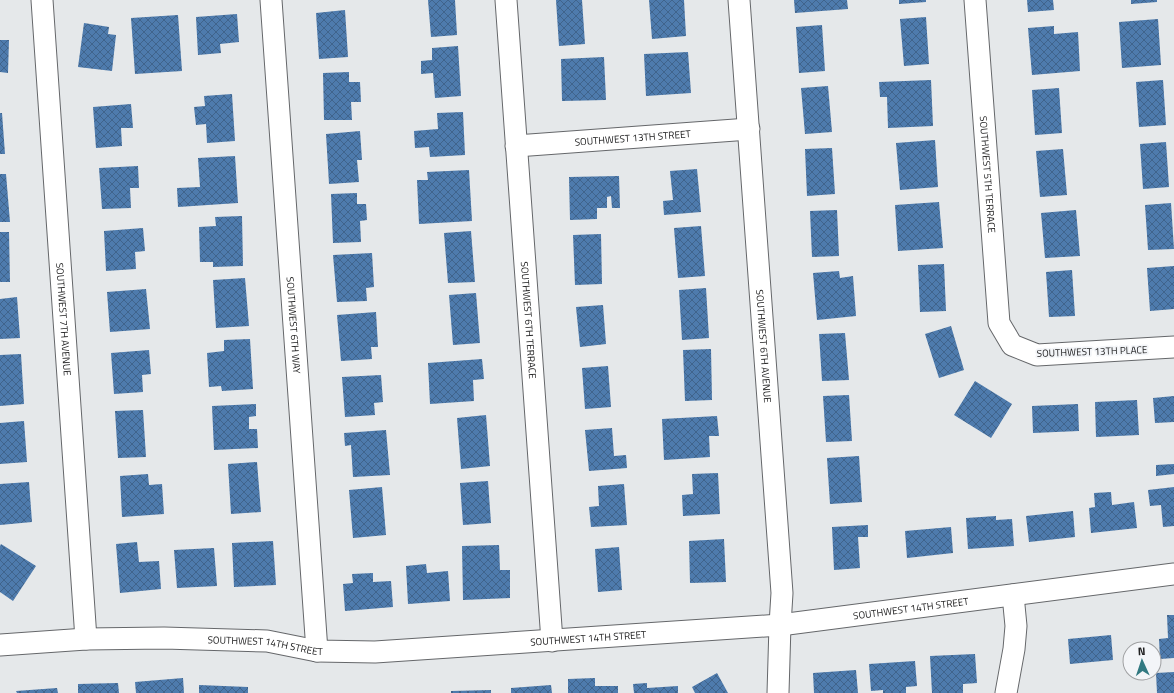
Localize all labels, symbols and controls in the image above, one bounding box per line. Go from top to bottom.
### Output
street label: SOUTHWEST 5TH TERRACE [976,115,999,234]
street label: SOUTHWEST 13TH STREET [574,126,692,150]
street label: SOUTHWEST 6TH TERRACE [517,261,540,380]
street label: SOUTHWEST 7TH AVENUE [52,262,75,377]
street label: SOUTHWEST 6TH WAY [283,276,304,375]
street label: SOUTHWEST 6TH AVENUE [752,289,775,404]
street label: SOUTHWEST 13TH PLACE [1036,342,1148,361]
street label: SOUTHWEST 14TH STREET [852,594,970,623]
street label: SOUTHWEST 14TH STREET [530,627,648,650]
street label: SOUTHWEST 14TH STREET [207,632,324,659]
north arrow [1122,641,1162,681]
text: N [1137,643,1146,659]

